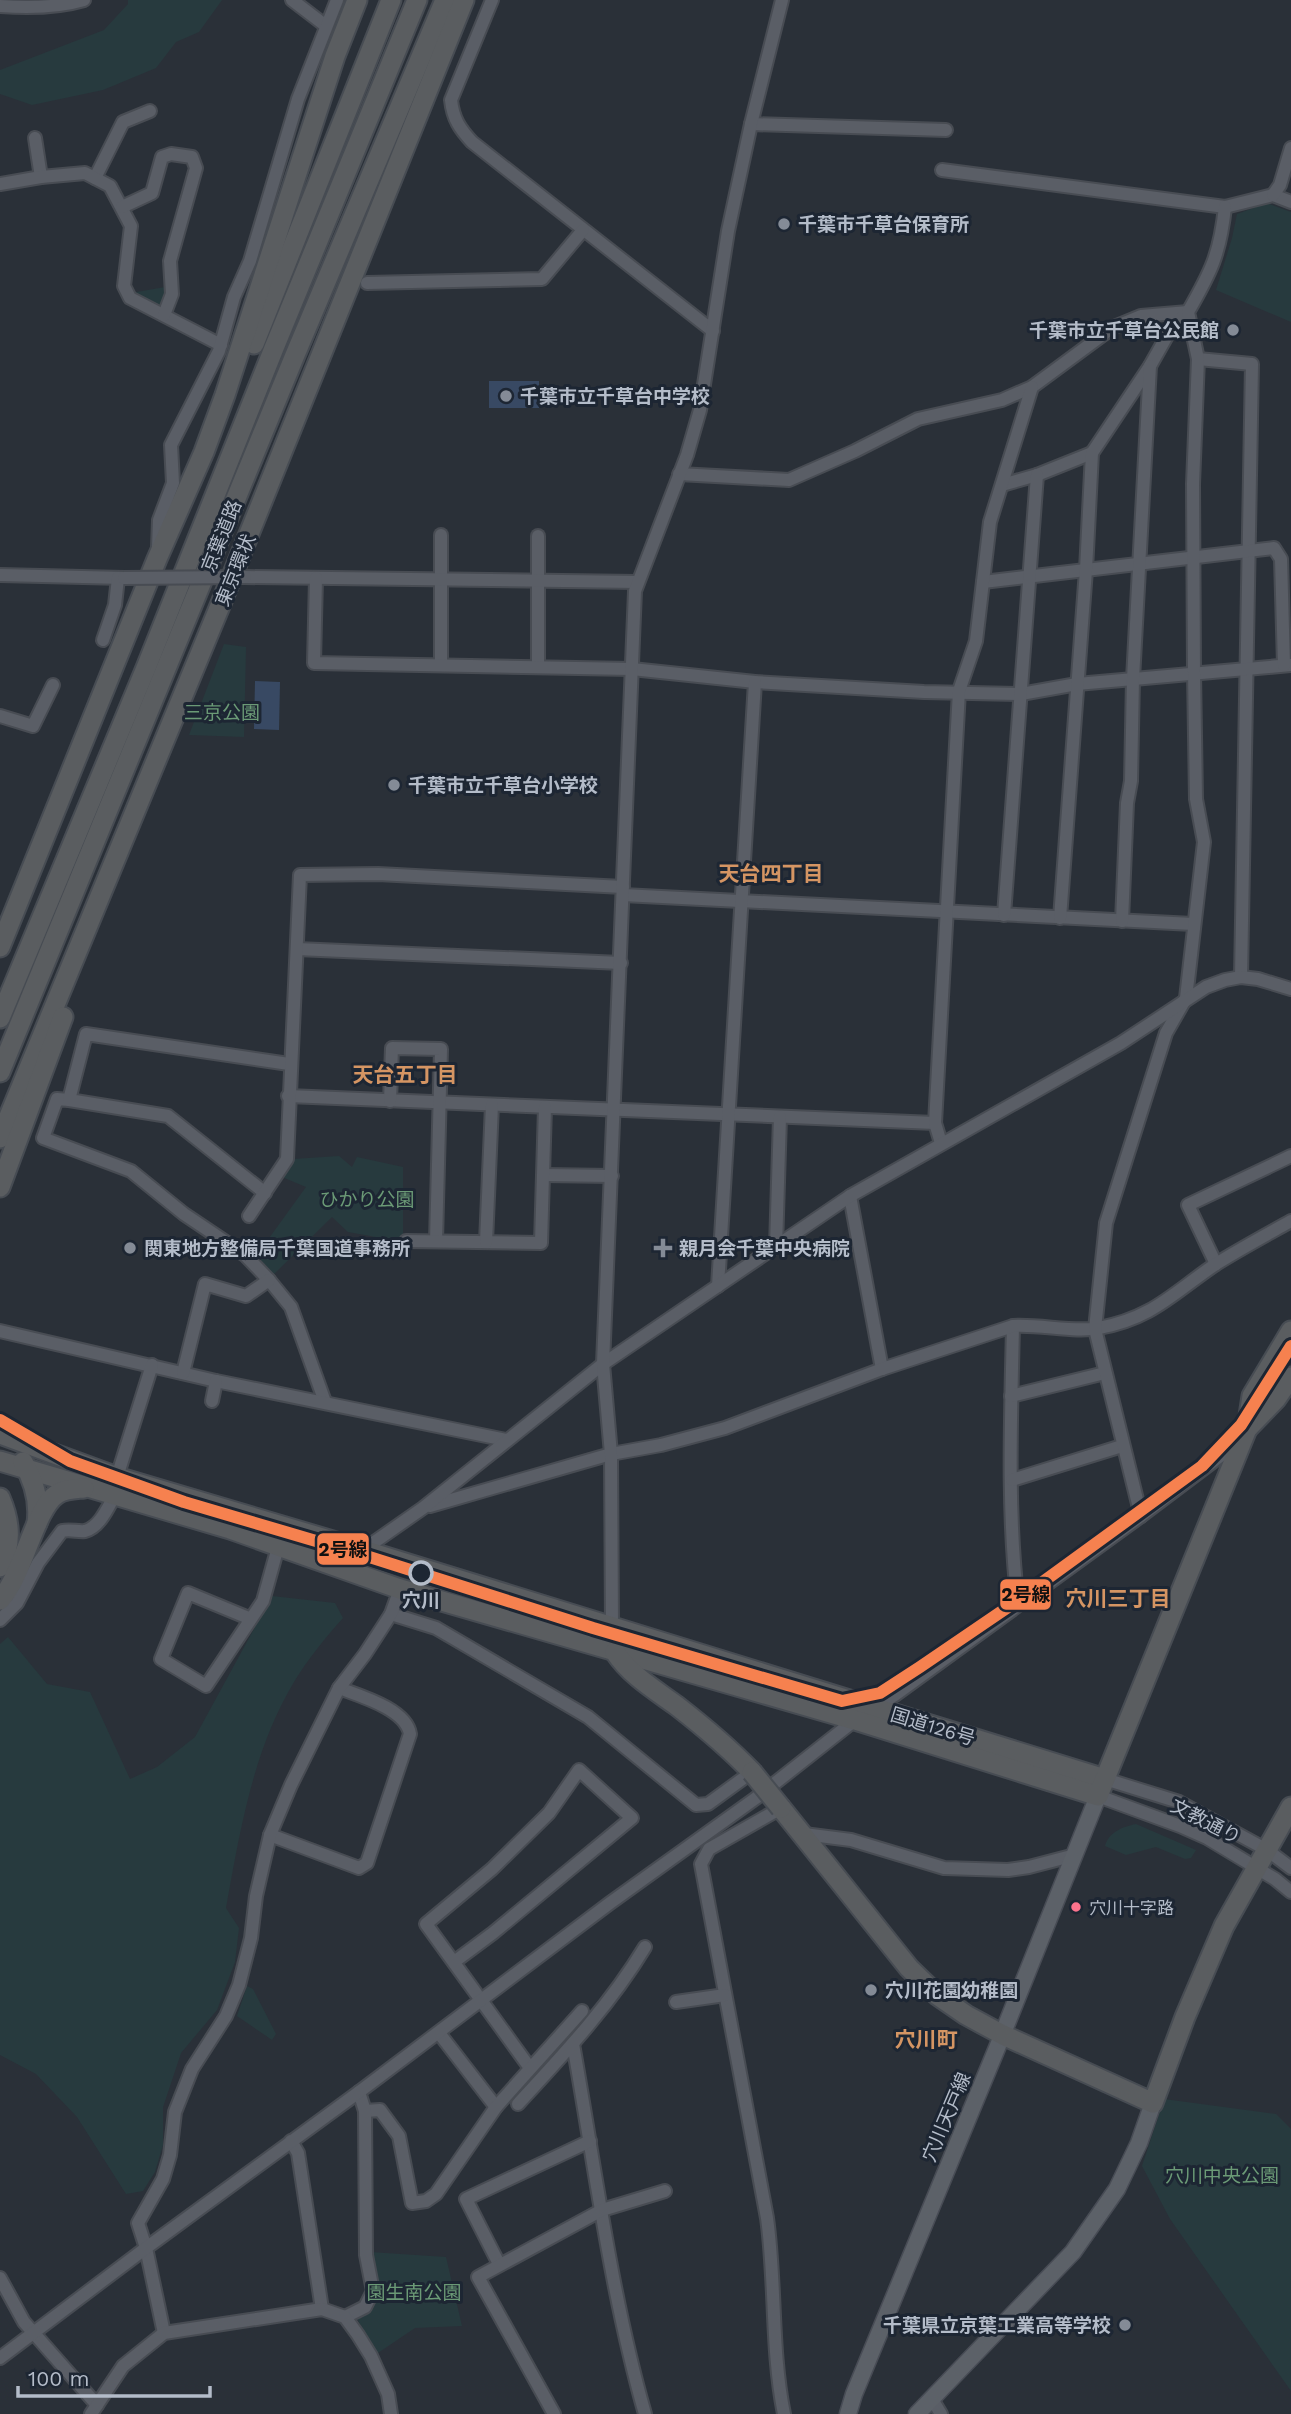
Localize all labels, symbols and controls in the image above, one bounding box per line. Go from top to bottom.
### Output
place label: 千葉市千草台保育所 [798,213,969,236]
marker: 千葉市千草台保育所 [776,216,792,232]
place label: 千葉市立千草台公民館 [1029,319,1219,342]
marker: 千葉市立千草台公民館 [1225,322,1241,338]
place label: 千葉市立千草台中学校 [520,385,710,408]
marker: 千葉市立千草台中学校 [498,388,514,404]
street label: 京葉道路 [197,497,246,576]
street label: 東京環状 [211,531,260,610]
park label: 三京公園 [184,701,260,724]
place label: 千葉市立千草台小学校 [408,774,598,797]
marker: 千葉市立千草台小学校 [386,777,402,793]
district label: 天台四丁目 [719,861,824,886]
district label: 天台五丁目 [353,1062,458,1087]
park label: ひかり公園 [319,1188,415,1211]
place label: 関東地方整備局千葉国道事務所 [144,1237,410,1260]
place label: 親月会千葉中央病院 [679,1237,850,1260]
marker: 親月会千葉中央病院 [653,1238,673,1258]
marker: 関東地方整備局千葉国道事務所 [122,1240,138,1256]
line badge: 2号線 [316,1532,370,1566]
text: 2号線 [318,1538,368,1561]
marker: 穴川 [409,1561,433,1585]
line badge: 2号線 [999,1578,1052,1611]
text: 2号線 [1001,1583,1051,1606]
district label: 穴川三丁目 [1066,1586,1171,1611]
place label: 穴川 [402,1589,440,1612]
street label: 国道126号 [888,1703,978,1750]
street label: 文教通り [1167,1794,1245,1849]
place label: 穴川十字路 [1089,1898,1174,1918]
marker: 穴川十字路 [1069,1900,1083,1914]
place label: 穴川花園幼稚園 [885,1979,1018,2002]
marker: 穴川花園幼稚園 [863,1982,879,1998]
district label: 穴川町 [895,2027,958,2052]
street label: 穴川天戸線 [917,2069,976,2165]
park label: 穴川中央公園 [1165,2164,1279,2187]
park label: 園生南公園 [366,2281,462,2304]
place label: 千葉県立京葉工業高等学校 [883,2314,1111,2337]
marker: 千葉県立京葉工業高等学校 [1117,2317,1133,2333]
scale bar [18,2354,210,2398]
text: 100 m [28,2366,90,2391]

